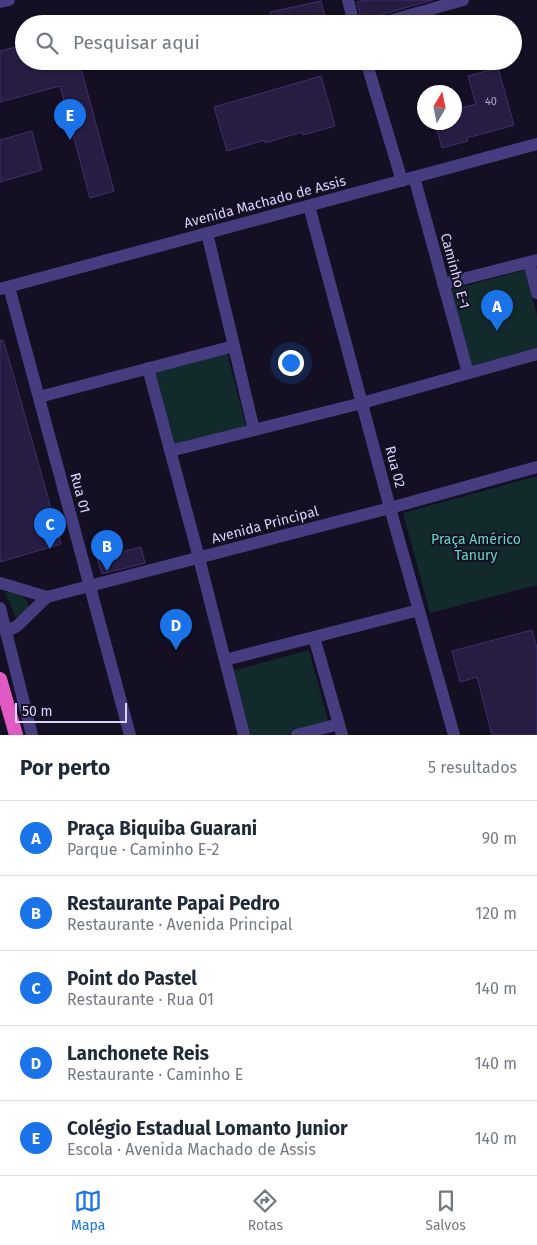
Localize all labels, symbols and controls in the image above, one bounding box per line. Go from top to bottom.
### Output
search box [15,15,522,70]
icon: search [33,29,61,57]
text: Pesquisar aqui [73,31,200,54]
north arrow [417,85,462,130]
house number: 40 [485,95,497,108]
pin: E [54,99,86,140]
street label: Avenida Machado de Assis [182,172,348,232]
street label: Caminho E-1 [437,231,473,311]
pin: A [481,290,513,331]
your location [278,350,304,376]
street label: Rua 02 [381,444,409,490]
street label: Rua 01 [66,471,94,515]
street label: Avenida Principal [210,503,320,547]
pin: C [34,508,66,549]
pin: B [91,530,123,571]
park label: Praça Américo Tanury [431,531,521,564]
pin: D [160,609,192,650]
scale bar [15,700,128,723]
text: 50 m [22,703,53,720]
text: Por perto [20,755,110,781]
text: 5 resultados [428,758,517,777]
text: Praça Biquiba Guarani [67,817,257,840]
text: A [31,829,41,848]
text: 90 m [482,829,517,848]
text: Parque · Caminho E-2 [67,840,219,859]
text: Restaurante Papai Pedro [67,892,280,915]
text: B [31,904,41,923]
text: 120 m [475,904,517,923]
text: Restaurante · Avenida Principal [67,915,292,934]
text: Point do Pastel [67,967,197,990]
text: C [31,979,41,998]
text: 140 m [475,979,517,998]
text: Restaurante · Rua 01 [67,990,214,1009]
text: Lanchonete Reis [67,1042,209,1065]
text: D [31,1054,41,1073]
text: 140 m [475,1054,517,1073]
text: Restaurante · Caminho E [67,1065,243,1084]
text: Colégio Estadual Lomanto Junior [67,1117,348,1140]
text: E [32,1129,40,1148]
text: 140 m [475,1129,517,1148]
text: Escola · Avenida Machado de Assis [67,1140,316,1159]
tab: Mapa [71,1187,105,1234]
tab: Rotas [248,1187,283,1234]
tab: Salvos [425,1187,466,1234]

